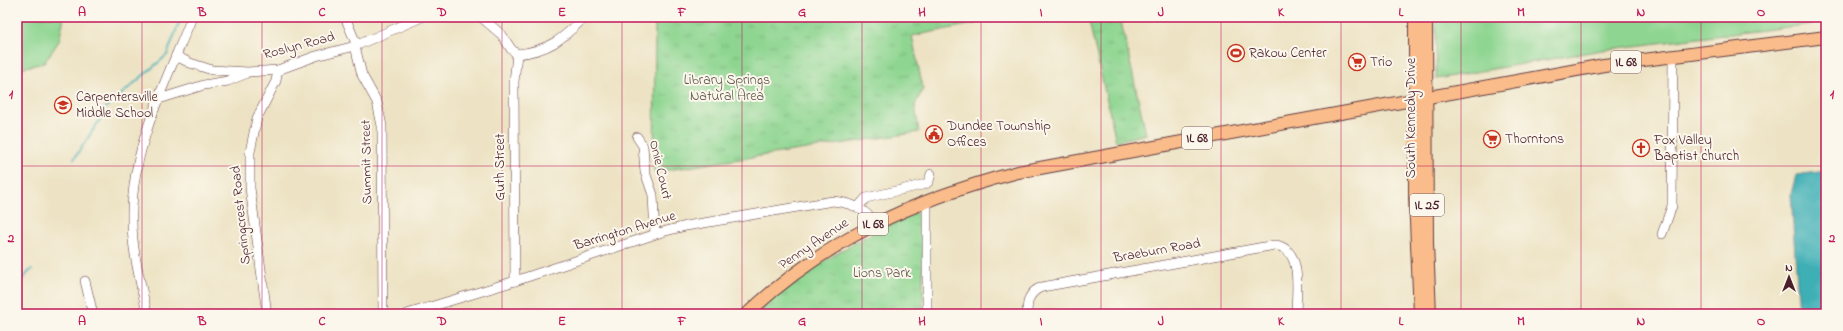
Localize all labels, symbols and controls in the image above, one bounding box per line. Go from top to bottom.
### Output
text: A [78,3,86,22]
text: B [197,3,207,22]
text: C [318,3,326,22]
text: D [436,3,447,22]
text: E [558,3,566,22]
text: F [677,3,687,22]
text: G [798,3,806,22]
text: H [918,3,926,22]
text: I [1039,3,1043,22]
text: J [1158,3,1164,22]
text: K [1278,3,1285,22]
text: L [1399,3,1405,22]
text: M [1517,3,1525,22]
text: N [1637,3,1646,22]
text: O [1757,3,1766,22]
street label: Roslyn Road [261,26,337,67]
sports icon: Rakow Center [1226,43,1246,63]
place label: Rakow Center [1249,43,1327,64]
road number: IL 68 [1611,51,1641,73]
supermarket icon: Trio [1347,52,1367,72]
place label: Trio [1370,52,1392,73]
street label: South Kennedy Drive [1401,57,1423,178]
park label: Library Springs Natural Area [684,70,770,107]
text: 1 [9,85,14,104]
text: 1 [1830,85,1835,104]
place label: Carpentersville Middle School [76,87,158,124]
school or university icon: Carpentersville Middle School [53,95,73,115]
place label: Dundee Township Offices [946,116,1051,153]
street label: Summit Street [356,119,378,205]
public building icon: Dundee Township Offices [924,124,944,144]
road number: IL 68 [1182,127,1212,149]
supermarket icon: Thorntons [1482,129,1502,149]
place label: Thorntons [1505,129,1564,150]
place label: Fox Valley Baptist church [1653,130,1739,167]
street label: Guth Street [490,133,511,200]
street label: Onie Court [643,138,677,202]
church icon: Fox Valley Baptist church [1631,138,1651,158]
street label: Springcrest Road [225,164,258,265]
road number: IL 25 [1410,194,1444,216]
street label: Barrington Avenue [570,205,680,258]
street label: Penny Avenue [775,212,854,276]
road number: IL 68 [858,213,888,235]
text: 2 [7,229,15,248]
text: 2 [1828,229,1836,248]
street label: Braeburn Road [1111,233,1202,269]
north arrow [1769,257,1809,297]
text: N [1785,260,1793,276]
park label: Lions Park [853,263,912,284]
text: A [78,312,86,331]
text: B [197,312,207,331]
text: C [318,312,326,331]
text: D [436,312,447,331]
text: E [558,312,566,331]
text: F [677,312,687,331]
text: G [798,312,806,331]
text: H [918,312,926,331]
text: I [1039,312,1043,331]
text: J [1158,312,1164,331]
text: K [1278,312,1285,331]
text: L [1399,312,1405,331]
text: M [1517,312,1525,331]
text: N [1637,312,1646,331]
text: O [1757,312,1766,331]

